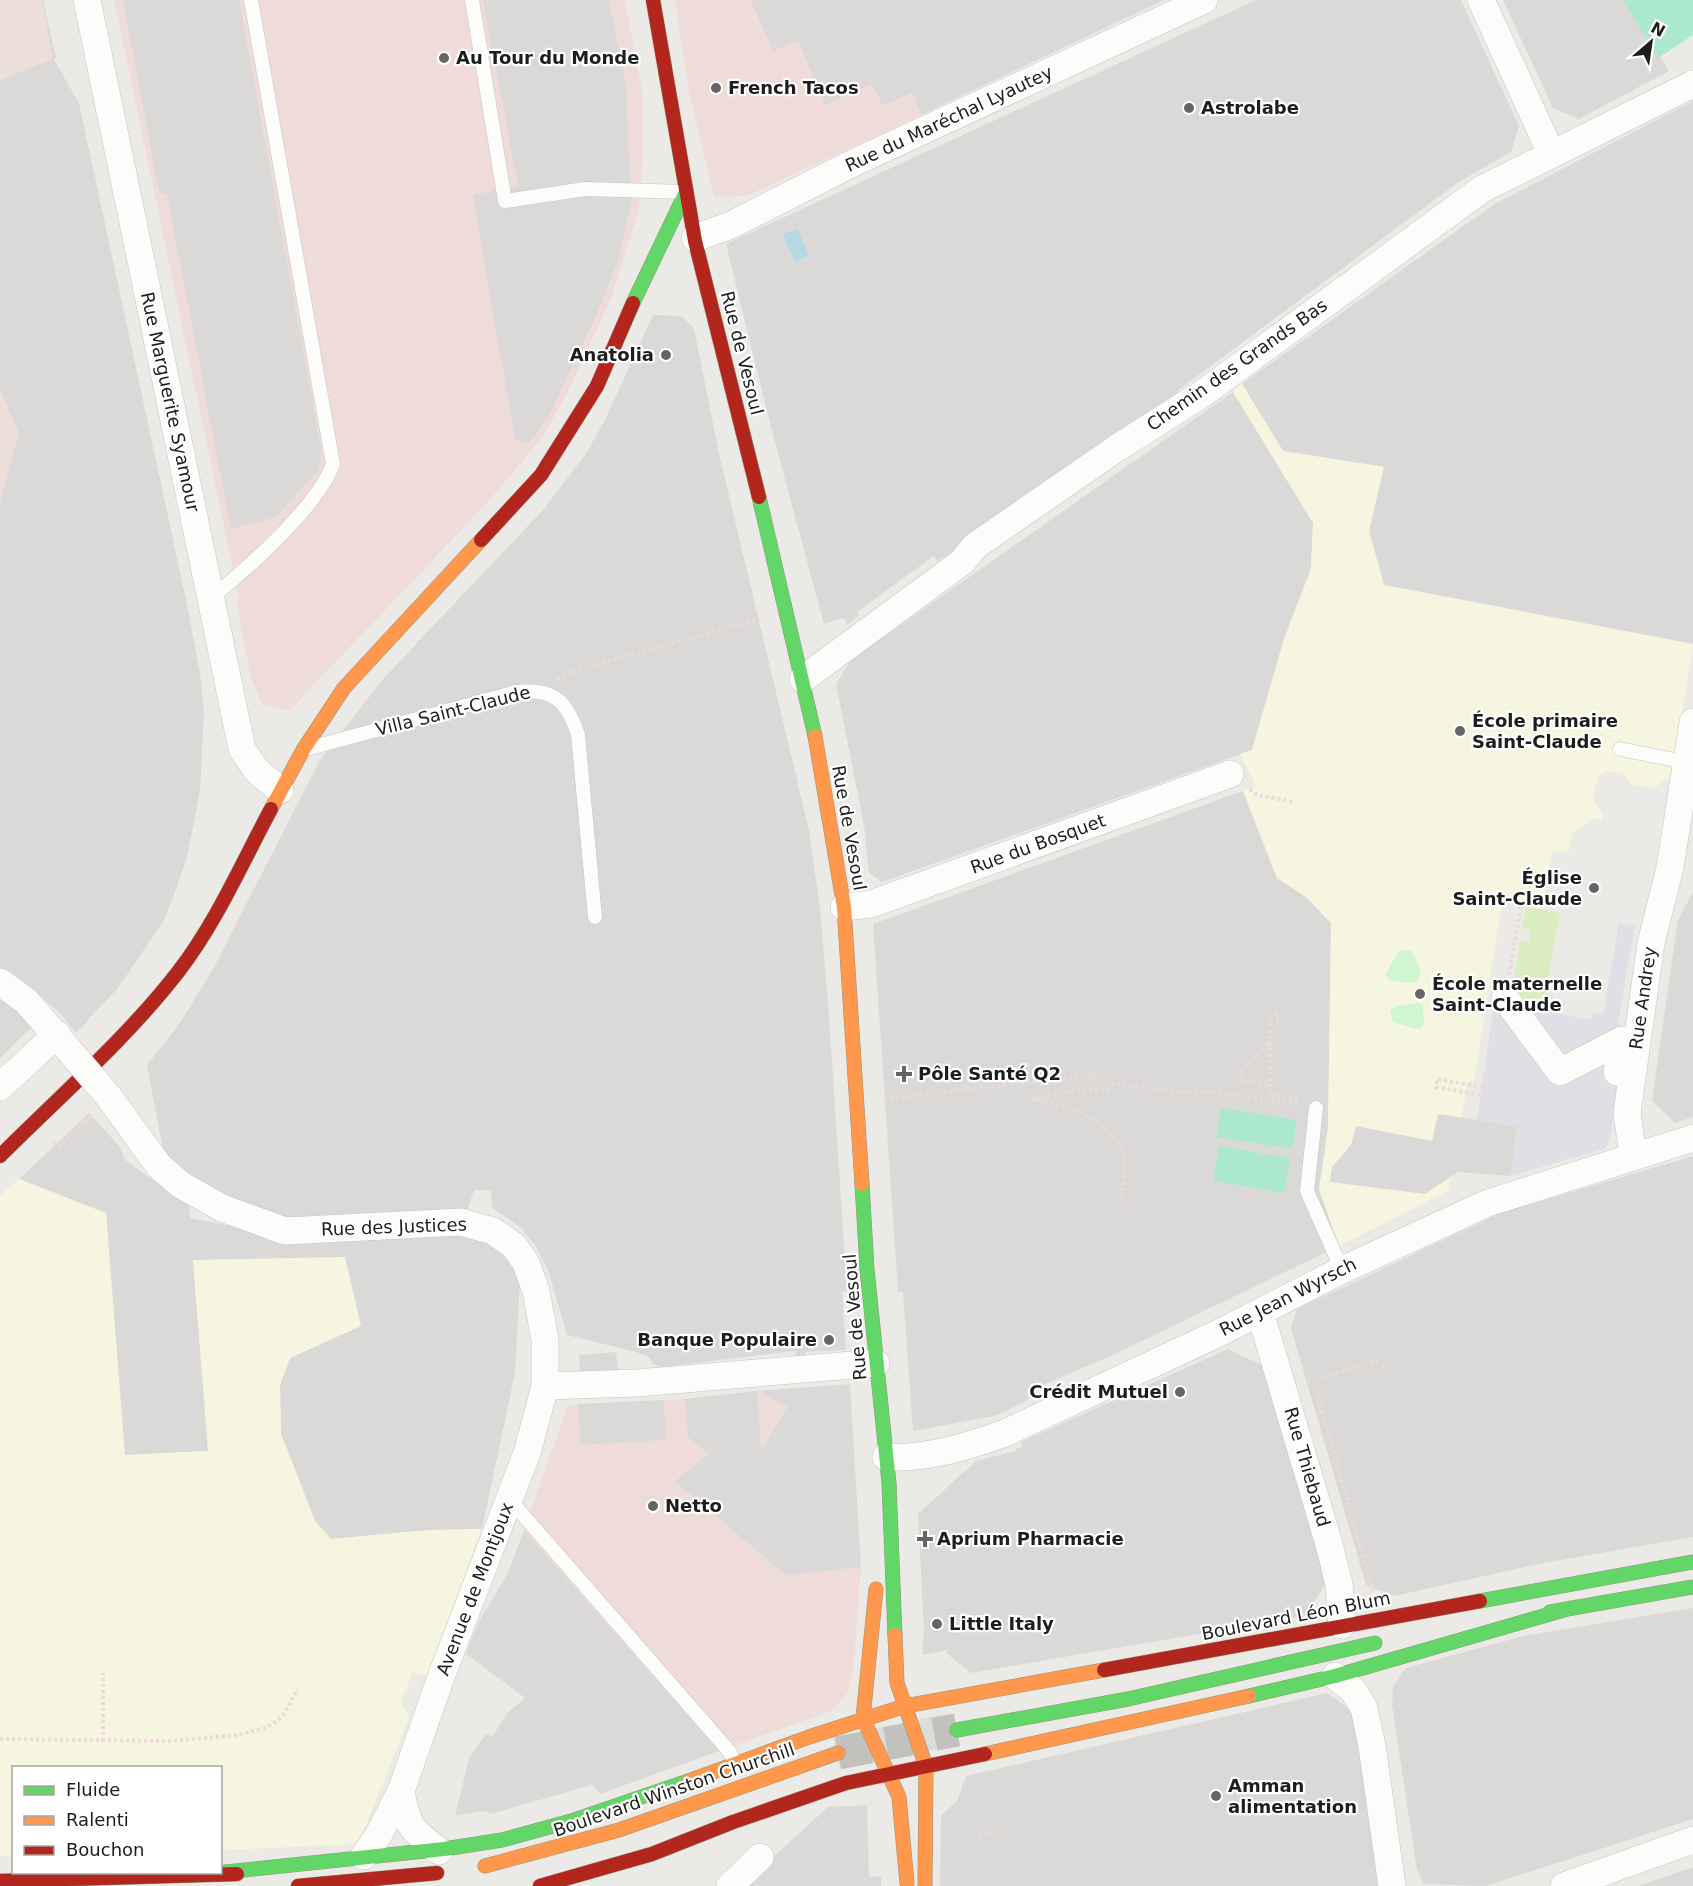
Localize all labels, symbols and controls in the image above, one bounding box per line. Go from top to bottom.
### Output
north arrow [1621,12,1681,72]
text: N [1648,18,1668,41]
place label: Au Tour du Monde [456,47,639,68]
marker: Au Tour du Monde [437,51,451,65]
street label: Rue du Maréchal Lyautey [842,61,1056,176]
place label: French Tacos [728,77,859,98]
marker: French Tacos [709,81,723,95]
place label: Astrolabe [1201,97,1299,118]
marker: Astrolabe [1182,101,1196,115]
street label: Rue de Vesoul [717,289,768,417]
street label: Rue Marguerite Syamour [137,290,204,514]
street label: Chemin des Grands Bas [1142,294,1331,435]
place label: Anatolia [570,344,654,365]
marker: Anatolia [659,348,673,362]
street label: Villa Saint-Claude [373,681,532,740]
place label: École primaire Saint-Claude [1472,710,1618,752]
marker: École primaire Saint-Claude [1453,724,1467,738]
street label: Rue de Vesoul [828,764,871,892]
street label: Rue du Bosquet [967,809,1108,878]
place label: Église Saint-Claude [1452,867,1582,909]
marker: Église Saint-Claude [1587,881,1601,895]
street label: Rue Andrey [1625,945,1660,1051]
place label: École maternelle Saint-Claude [1432,973,1602,1015]
marker: École maternelle Saint-Claude [1413,987,1427,1001]
place label: Pôle Santé Q2 [918,1063,1061,1084]
marker: Pôle Santé Q2 [895,1065,913,1083]
street label: Rue des Justices [321,1213,467,1240]
street label: Rue de Vesoul [839,1253,870,1381]
street label: Rue Jean Wyrsch [1216,1253,1360,1340]
place label: Banque Populaire [637,1329,817,1350]
marker: Banque Populaire [822,1333,836,1347]
place label: Crédit Mutuel [1029,1381,1168,1402]
marker: Crédit Mutuel [1173,1385,1187,1399]
street label: Rue Thiebaud [1280,1405,1335,1529]
place label: Netto [665,1495,722,1516]
street label: Avenue de Montjoux [432,1499,517,1678]
marker: Netto [646,1499,660,1513]
place label: Aprium Pharmacie [937,1528,1124,1549]
marker: Aprium Pharmacie [918,1532,932,1546]
street label: Boulevard Léon Blum [1200,1587,1392,1644]
place label: Little Italy [949,1613,1054,1634]
marker: Little Italy [930,1617,944,1631]
street label: Boulevard Winston Churchill [550,1738,797,1841]
legend [12,1766,222,1874]
place label: Amman alimentation [1228,1775,1357,1817]
text: Fluide [66,1779,120,1800]
marker: Amman alimentation [1209,1789,1223,1803]
text: Ralenti [66,1809,129,1830]
text: Bouchon [66,1839,145,1860]

